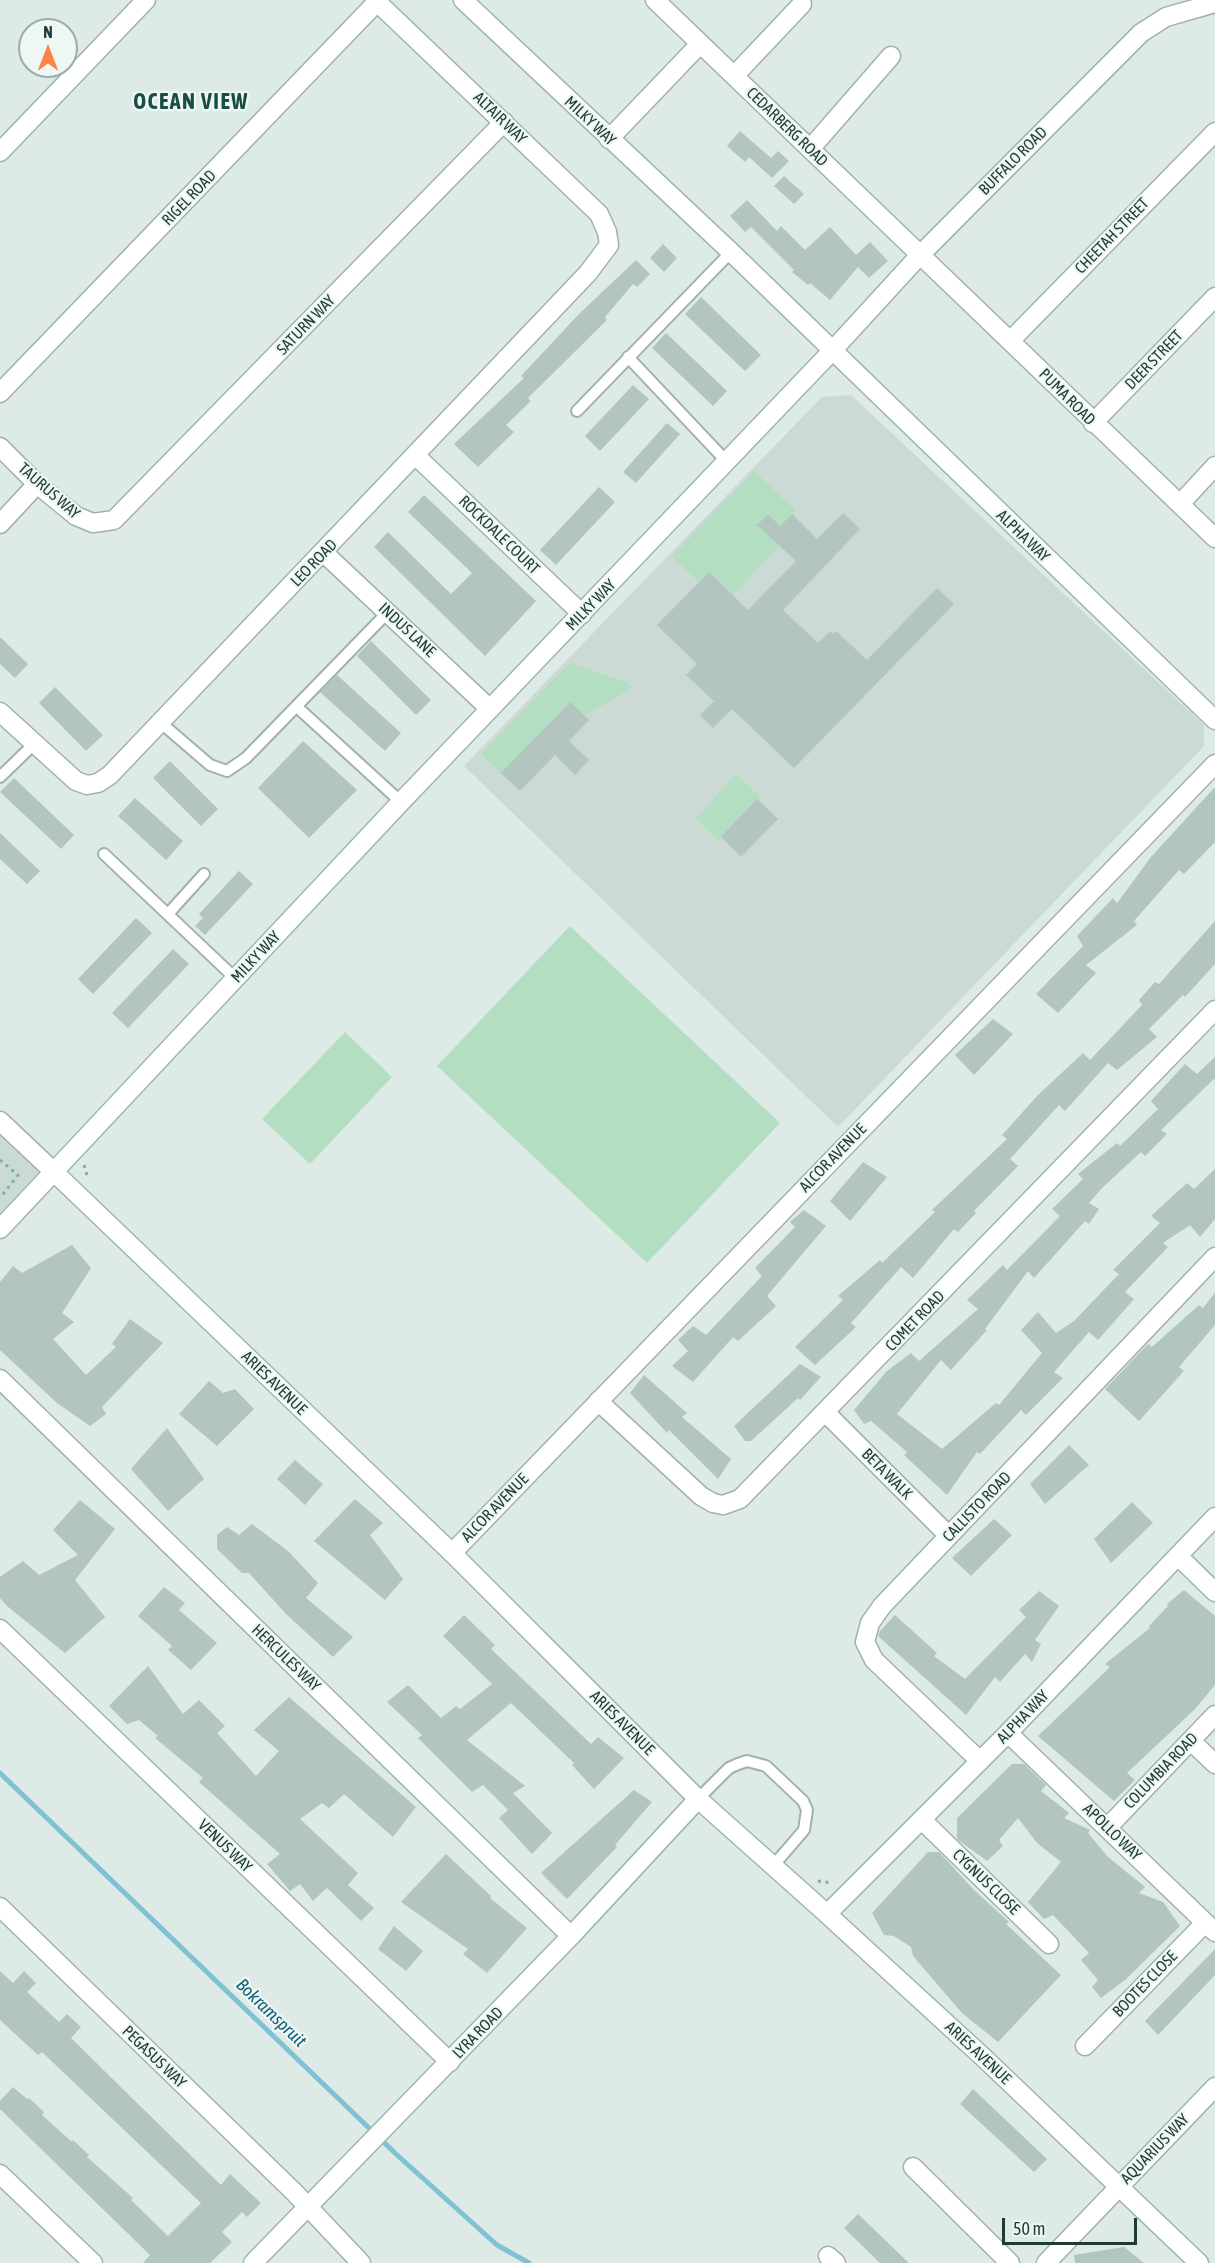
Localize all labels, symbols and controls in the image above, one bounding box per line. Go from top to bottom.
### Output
north arrow [18,18,78,78]
text: N [43,23,53,41]
street label: CEDARBERG ROAD [742,83,832,171]
street label: ALTAIR WAY [469,88,531,148]
district label: OCEAN VIEW [133,89,249,115]
street label: MILKY WAY [560,92,620,150]
street label: BUFFALO ROAD [975,123,1051,199]
street label: RIGEL ROAD [158,166,220,230]
street label: CHEETAH STREET [1071,194,1153,278]
street label: SATURN WAY [273,291,339,359]
street label: DEER STREET [1121,326,1187,394]
street label: PUMA ROAD [1035,365,1099,429]
street label: TAURUS WAY [14,459,84,523]
street label: ROCKDALE COURT [455,492,543,578]
street label: ALPHA WAY [992,506,1054,566]
street label: LEO ROAD [287,535,341,591]
street label: MILKY WAY [562,575,620,635]
street label: INDUS LANE [374,599,440,661]
street label: MILKY WAY [227,927,285,987]
street label: ALCOR AVENUE [796,1120,870,1196]
street label: COMET ROAD [881,1287,949,1355]
street label: ARIES AVENUE [237,1347,311,1419]
street label: BETA WALK [858,1445,916,1503]
street label: CALLISTO ROAD [939,1468,1015,1546]
street label: ALCOR AVENUE [458,1470,532,1546]
street label: HERCULES WAY [248,1621,324,1695]
street label: ALPHA WAY [993,1686,1053,1748]
street label: ARIES AVENUE [586,1687,658,1759]
street label: COLUMBIA ROAD [1120,1729,1202,1813]
street label: APOLLO WAY [1079,1799,1145,1865]
street label: VENUS WAY [194,1816,256,1876]
street label: CYGNUS CLOSE [948,1845,1024,1919]
street label: BOOTES CLOSE [1109,1947,1181,2021]
water label: Bokramspruit [231,1974,311,2052]
street label: LYRA ROAD [449,2003,507,2063]
street label: ARIES AVENUE [941,2017,1015,2089]
street label: PEGASUS WAY [118,2022,190,2092]
street label: AQUARIUS WAY [1117,2110,1193,2188]
scale bar [1005,2206,1140,2244]
text: 50 m [1013,2218,1045,2239]

